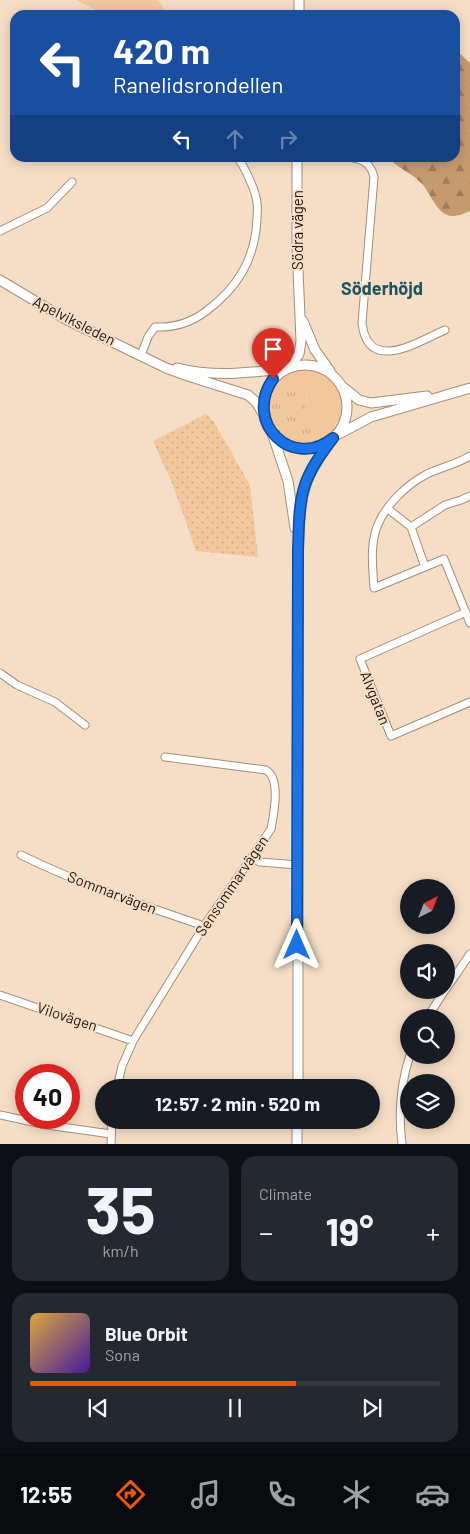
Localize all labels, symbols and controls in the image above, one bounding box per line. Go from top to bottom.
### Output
text: 420 m [113,29,210,71]
icon: left [30,30,95,95]
text: Ranelidsrondellen [113,71,283,97]
icon: left [168,125,196,153]
icon: ahead [221,125,249,153]
icon: right [274,125,302,153]
street label: Södra vägen [288,190,306,270]
district label: Söderhöjd [341,277,423,299]
street label: Apelviksleden [30,292,119,349]
pin [252,328,294,379]
icon: arrive [259,335,287,363]
street label: Alvgatan [357,668,395,727]
street label: Sensommarvägen [191,832,271,939]
street label: Sommarvägen [65,867,159,917]
north arrow [400,879,455,934]
map controls [400,879,455,1129]
position arrow [270,918,322,970]
button: sound [400,944,455,999]
street label: Vilovägen [35,998,100,1034]
button: search [400,1009,455,1064]
speed limit sign: 40 [15,1064,80,1129]
button: layers [400,1074,455,1129]
text: 12:57 · 2 min · 520 m [155,1092,320,1115]
text: 35 [85,1169,156,1247]
text: Climate [259,1184,312,1203]
text: 19° [326,1208,373,1254]
text: − [259,1215,273,1249]
text: + [426,1215,440,1249]
text: km/h [102,1241,139,1260]
text: Blue Orbit [105,1322,188,1345]
text: Sona [105,1345,140,1364]
icon: previous [84,1394,112,1422]
icon: pause [221,1394,249,1422]
icon: next [358,1394,386,1422]
icon: directions [113,1477,148,1512]
icon: music [188,1477,223,1512]
icon: phone [264,1477,299,1512]
icon: climate [339,1477,374,1512]
icon: car [415,1477,450,1512]
text: 12:55 [20,1481,72,1507]

